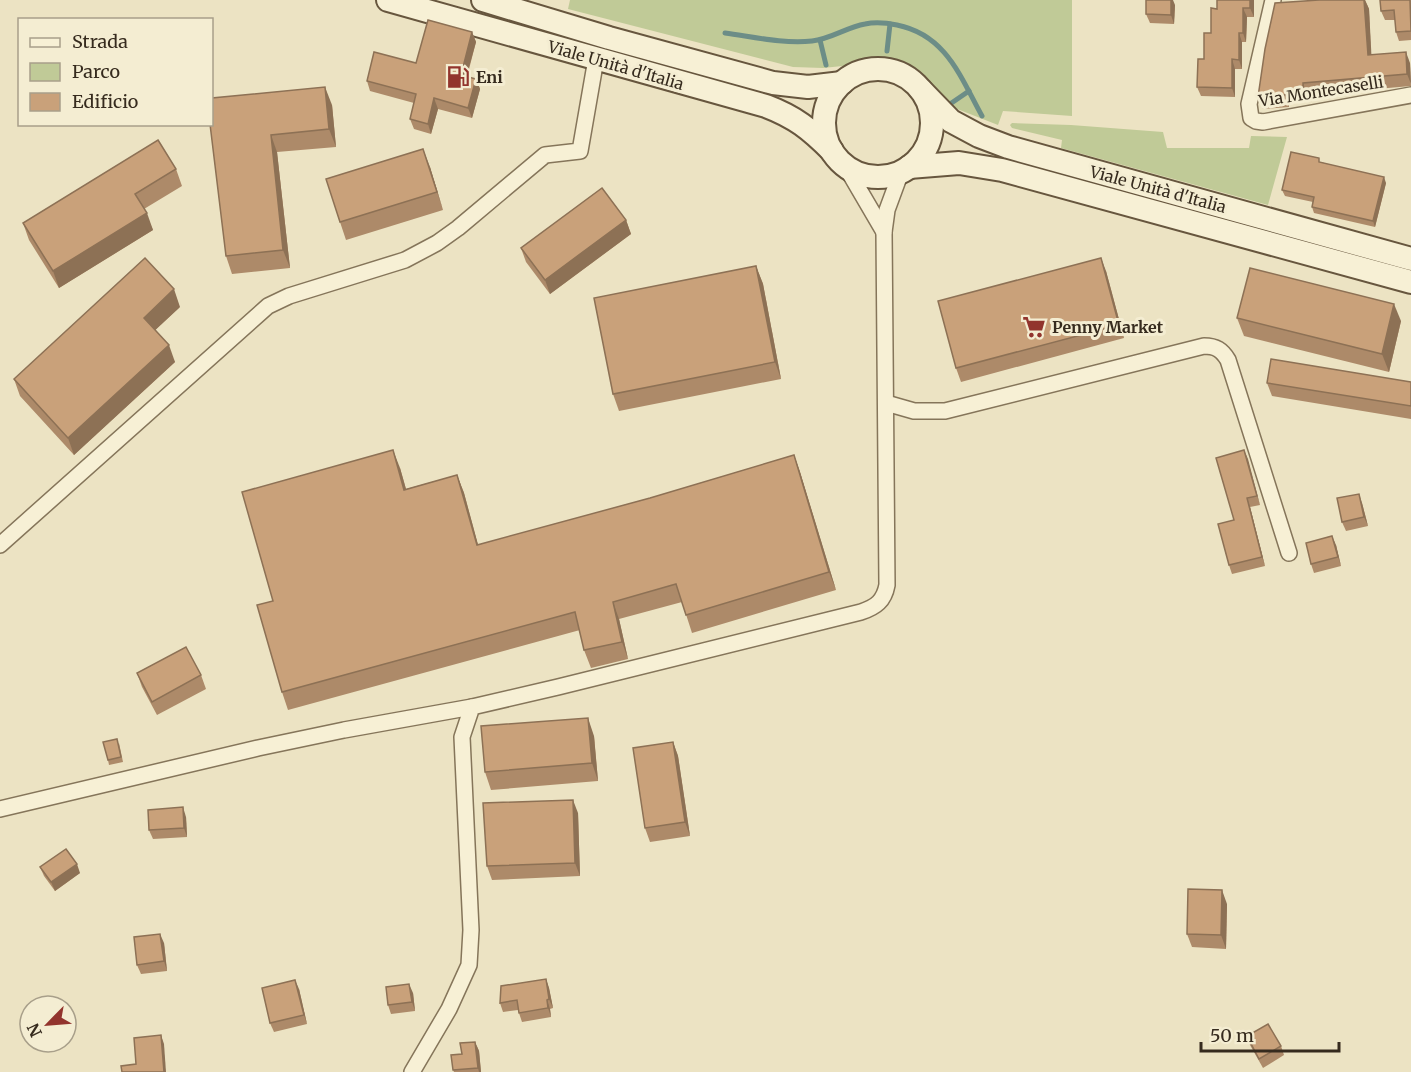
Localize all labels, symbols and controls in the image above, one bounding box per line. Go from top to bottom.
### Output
legend [18,18,213,126]
text: Strada [72,30,128,53]
street label: Viale Unità d'Italia [545,36,687,94]
text: Parco [72,60,120,83]
fuel station icon: Eni [445,64,471,90]
place label: Eni [476,67,503,87]
street label: Via Montecaselli [1256,71,1385,111]
text: Edificio [72,90,138,113]
street label: Viale Unità d'Italia [1087,161,1229,217]
supermarket icon: Penny Market [1021,314,1047,340]
place label: Penny Market [1052,317,1164,337]
north arrow [18,994,78,1054]
scale bar [1201,1015,1339,1053]
text: N [23,1020,46,1040]
text: 50 m [1210,1024,1254,1047]

